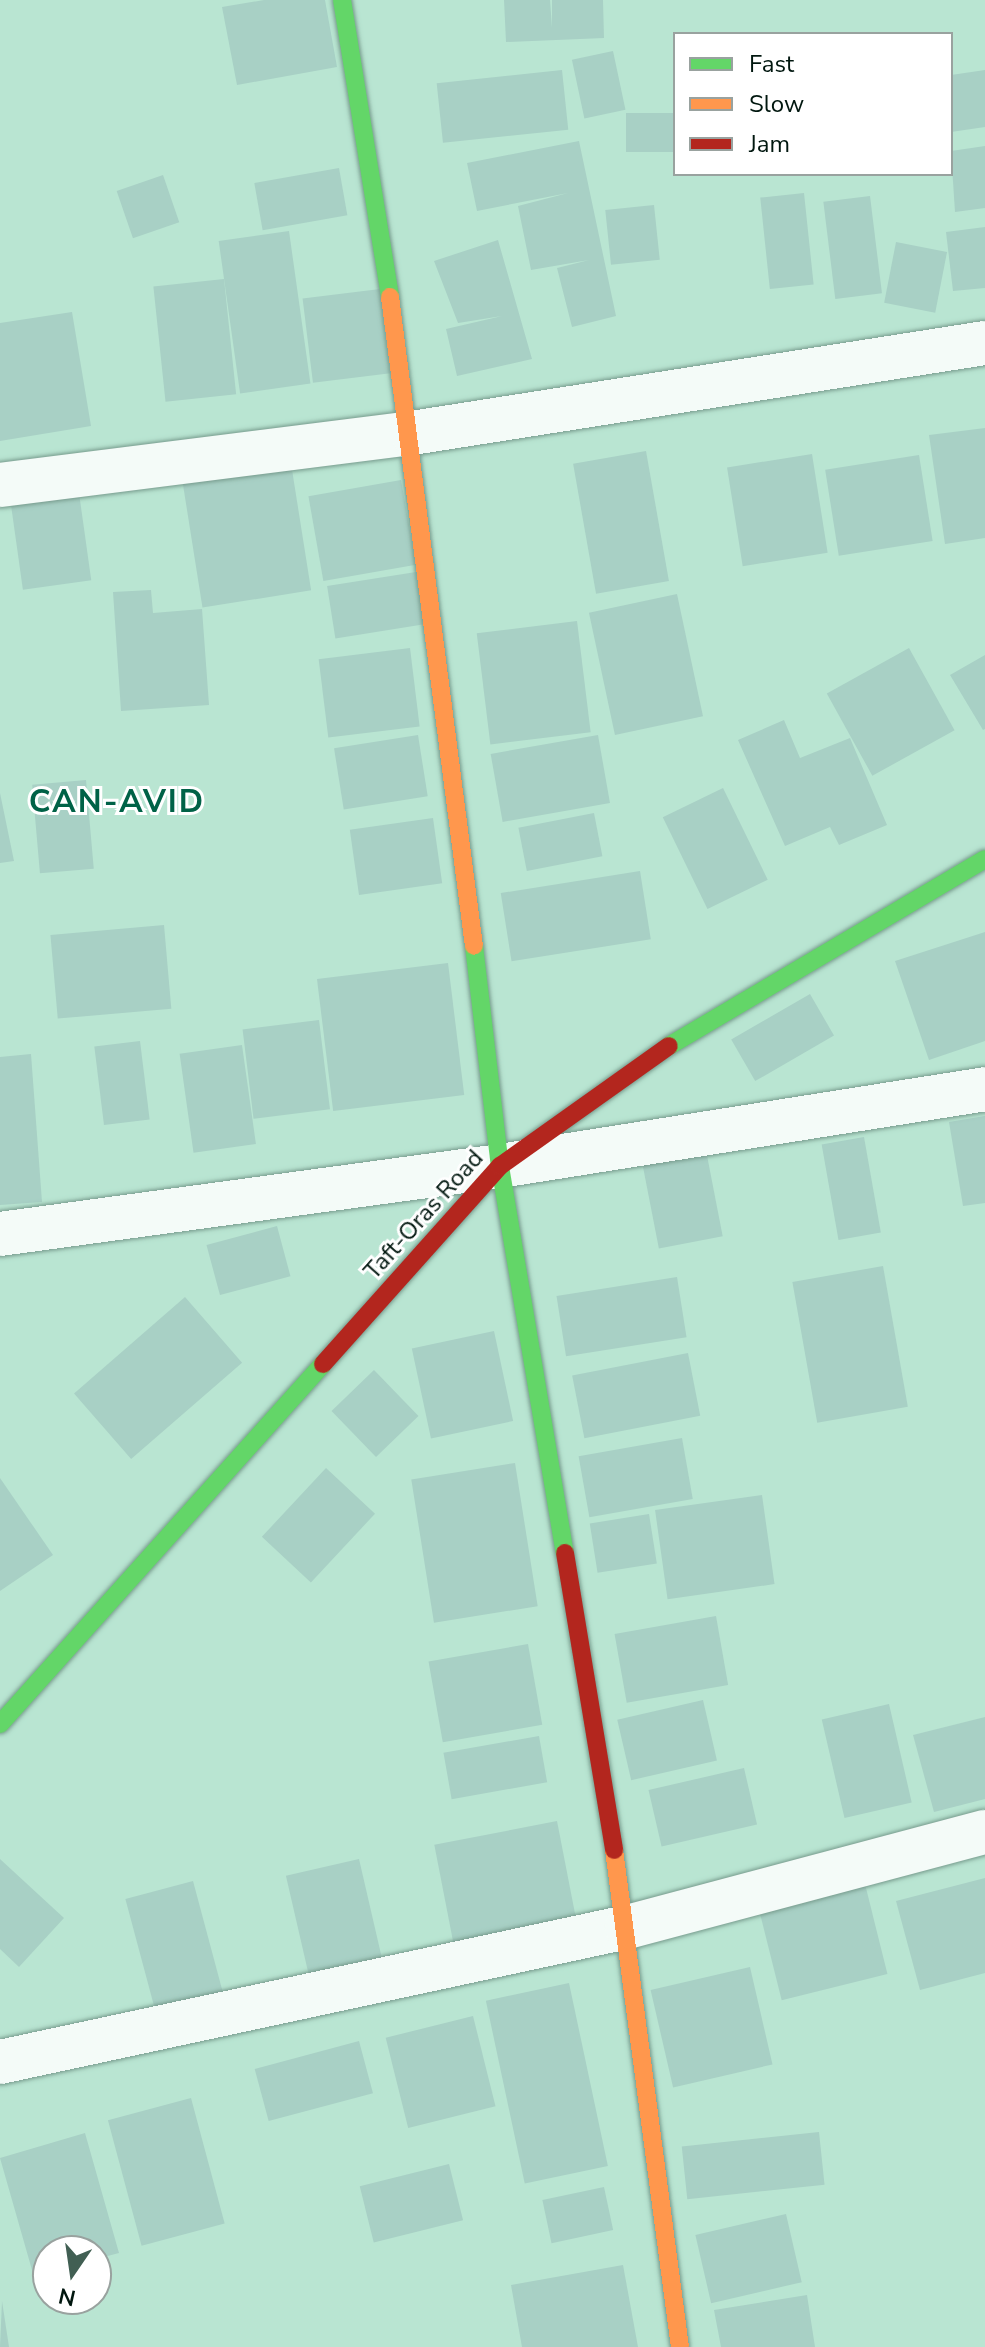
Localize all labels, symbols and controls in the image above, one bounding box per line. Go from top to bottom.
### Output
legend [673,32,953,176]
text: Fast [749,48,794,80]
text: Slow [749,88,804,120]
text: Jam [749,128,790,160]
district label: CAN-AVID [29,783,205,821]
street label: Taft-Oras Road [358,1144,490,1286]
north arrow [32,2235,112,2315]
text: N [56,2280,78,2313]

